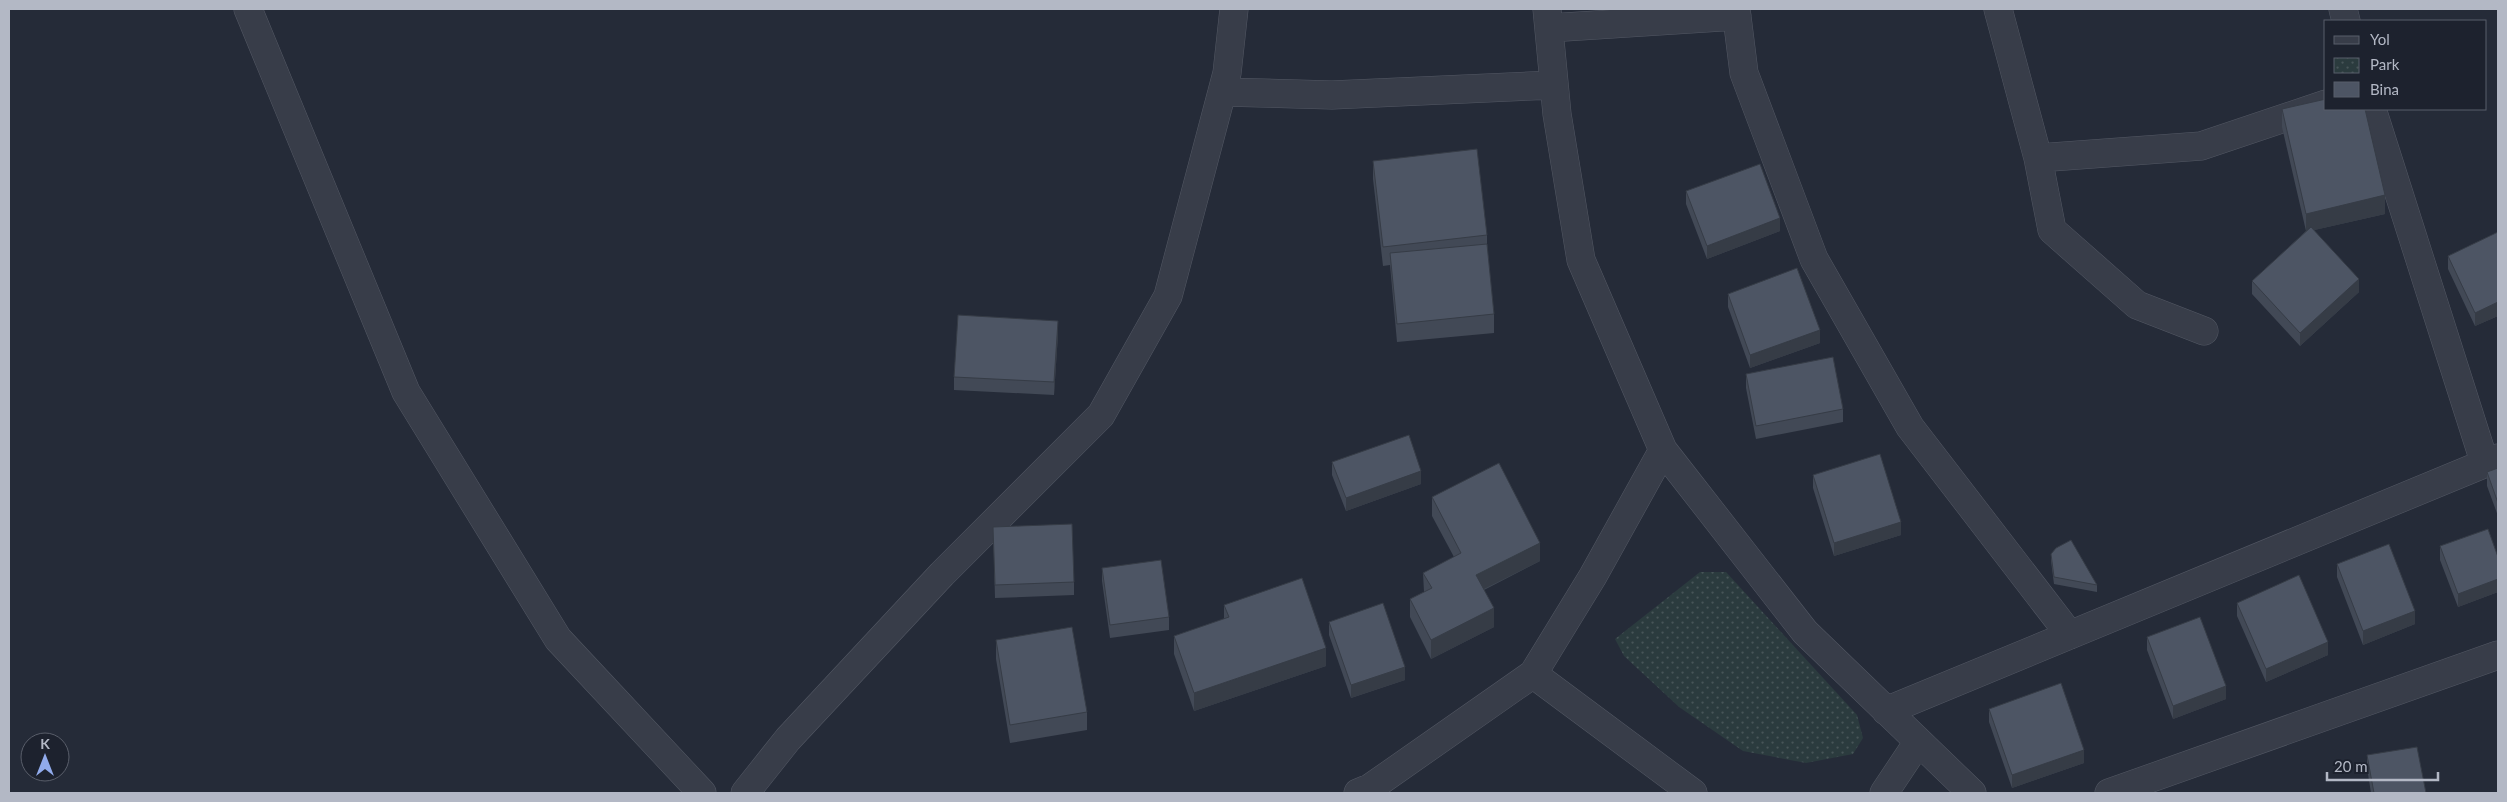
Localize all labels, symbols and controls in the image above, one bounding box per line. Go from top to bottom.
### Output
legend [2324,20,2487,110]
text: Yol [2370,30,2390,48]
text: Park [2370,55,2400,73]
text: Bina [2370,80,2399,98]
north arrow [20,732,70,782]
text: K [40,735,50,752]
scale bar [2327,750,2438,782]
text: 20 m [2334,757,2368,775]

